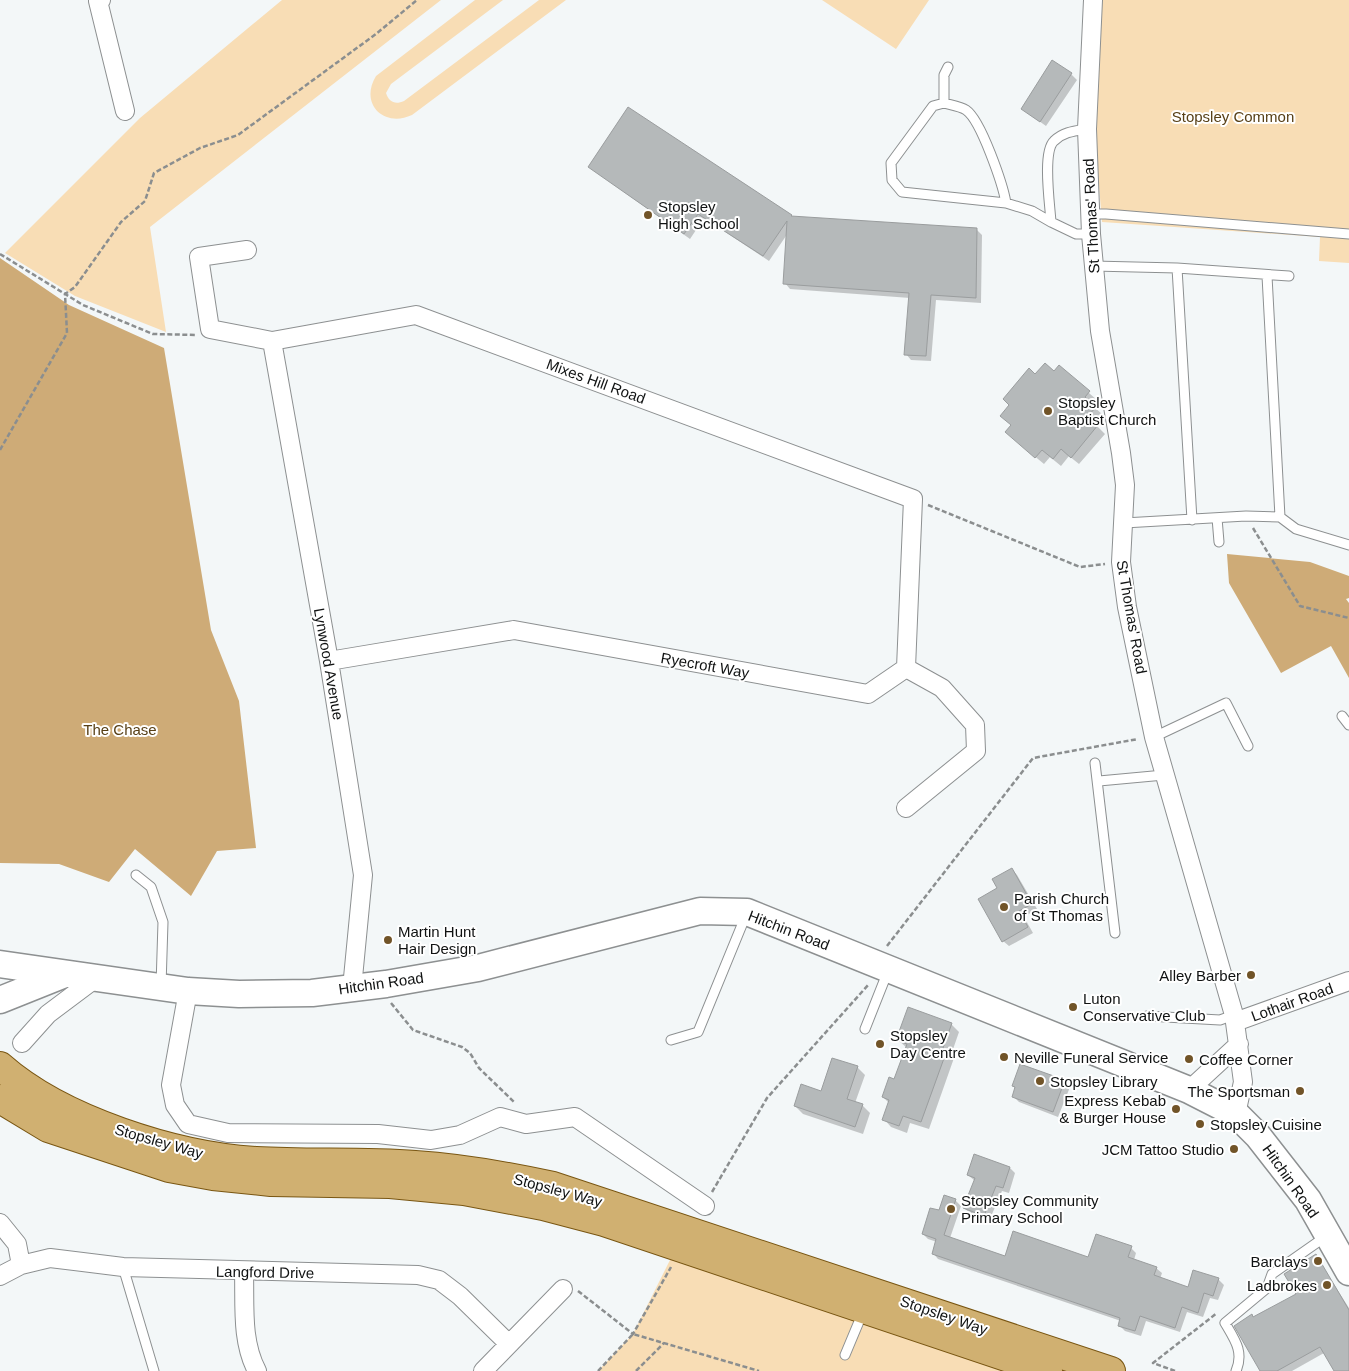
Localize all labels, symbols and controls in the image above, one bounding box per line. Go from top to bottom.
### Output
park label: Stopsley Common [1172,108,1294,125]
street label: St Thomas' Road [1079,158,1103,274]
place label: Stopsley High School [658,198,739,232]
marker: Stopsley High School [642,209,654,221]
street label: Mixes Hill Road [544,355,648,407]
place label: Stopsley Baptist Church [1058,394,1156,428]
marker: Stopsley Baptist Church [1042,405,1054,417]
street label: St Thomas' Road [1114,559,1150,675]
street label: Lynwood Avenue [311,607,347,721]
street label: Ryecroft Way [659,649,751,681]
park label: The Chase [83,721,157,738]
place label: Parish Church of St Thomas [1014,890,1109,924]
marker: Parish Church of St Thomas [998,901,1010,913]
street label: Hitchin Road [746,907,832,953]
place label: Martin Hunt Hair Design [398,923,476,957]
marker: Martin Hunt Hair Design [382,934,394,946]
place label: Alley Barber [1159,967,1241,984]
street label: Hitchin Road [337,969,425,997]
marker: Alley Barber [1245,969,1257,981]
street label: Lothair Road [1249,979,1335,1025]
place label: Luton Conservative Club [1083,990,1206,1024]
marker: Luton Conservative Club [1067,1001,1079,1013]
place label: Stopsley Day Centre [890,1027,966,1061]
marker: Stopsley Day Centre [874,1038,886,1050]
place label: Neville Funeral Service [1014,1049,1168,1066]
marker: Neville Funeral Service [998,1051,1010,1063]
place label: Coffee Corner [1199,1051,1293,1068]
marker: Coffee Corner [1183,1053,1195,1065]
place label: Stopsley Library [1050,1073,1158,1090]
marker: Stopsley Library [1034,1075,1046,1087]
place label: The Sportsman [1187,1083,1290,1100]
marker: The Sportsman [1294,1085,1306,1097]
place label: Express Kebab & Burger House [1059,1092,1166,1126]
marker: Express Kebab & Burger House [1170,1103,1182,1115]
place label: Stopsley Cuisine [1210,1116,1322,1133]
marker: Stopsley Cuisine [1194,1118,1206,1130]
street label: Stopsley Way [113,1120,206,1162]
place label: JCM Tattoo Studio [1102,1141,1224,1158]
street label: Hitchin Road [1259,1141,1323,1221]
marker: JCM Tattoo Studio [1228,1143,1240,1155]
street label: Stopsley Way [512,1170,605,1210]
place label: Stopsley Community Primary School [961,1192,1099,1226]
marker: Stopsley Community Primary School [945,1203,957,1215]
place label: Barclays [1250,1253,1308,1270]
marker: Barclays [1312,1255,1324,1267]
street label: Langford Drive [216,1263,314,1281]
place label: Ladbrokes [1247,1277,1317,1294]
marker: Ladbrokes [1321,1279,1333,1291]
street label: Stopsley Way [898,1292,990,1338]

